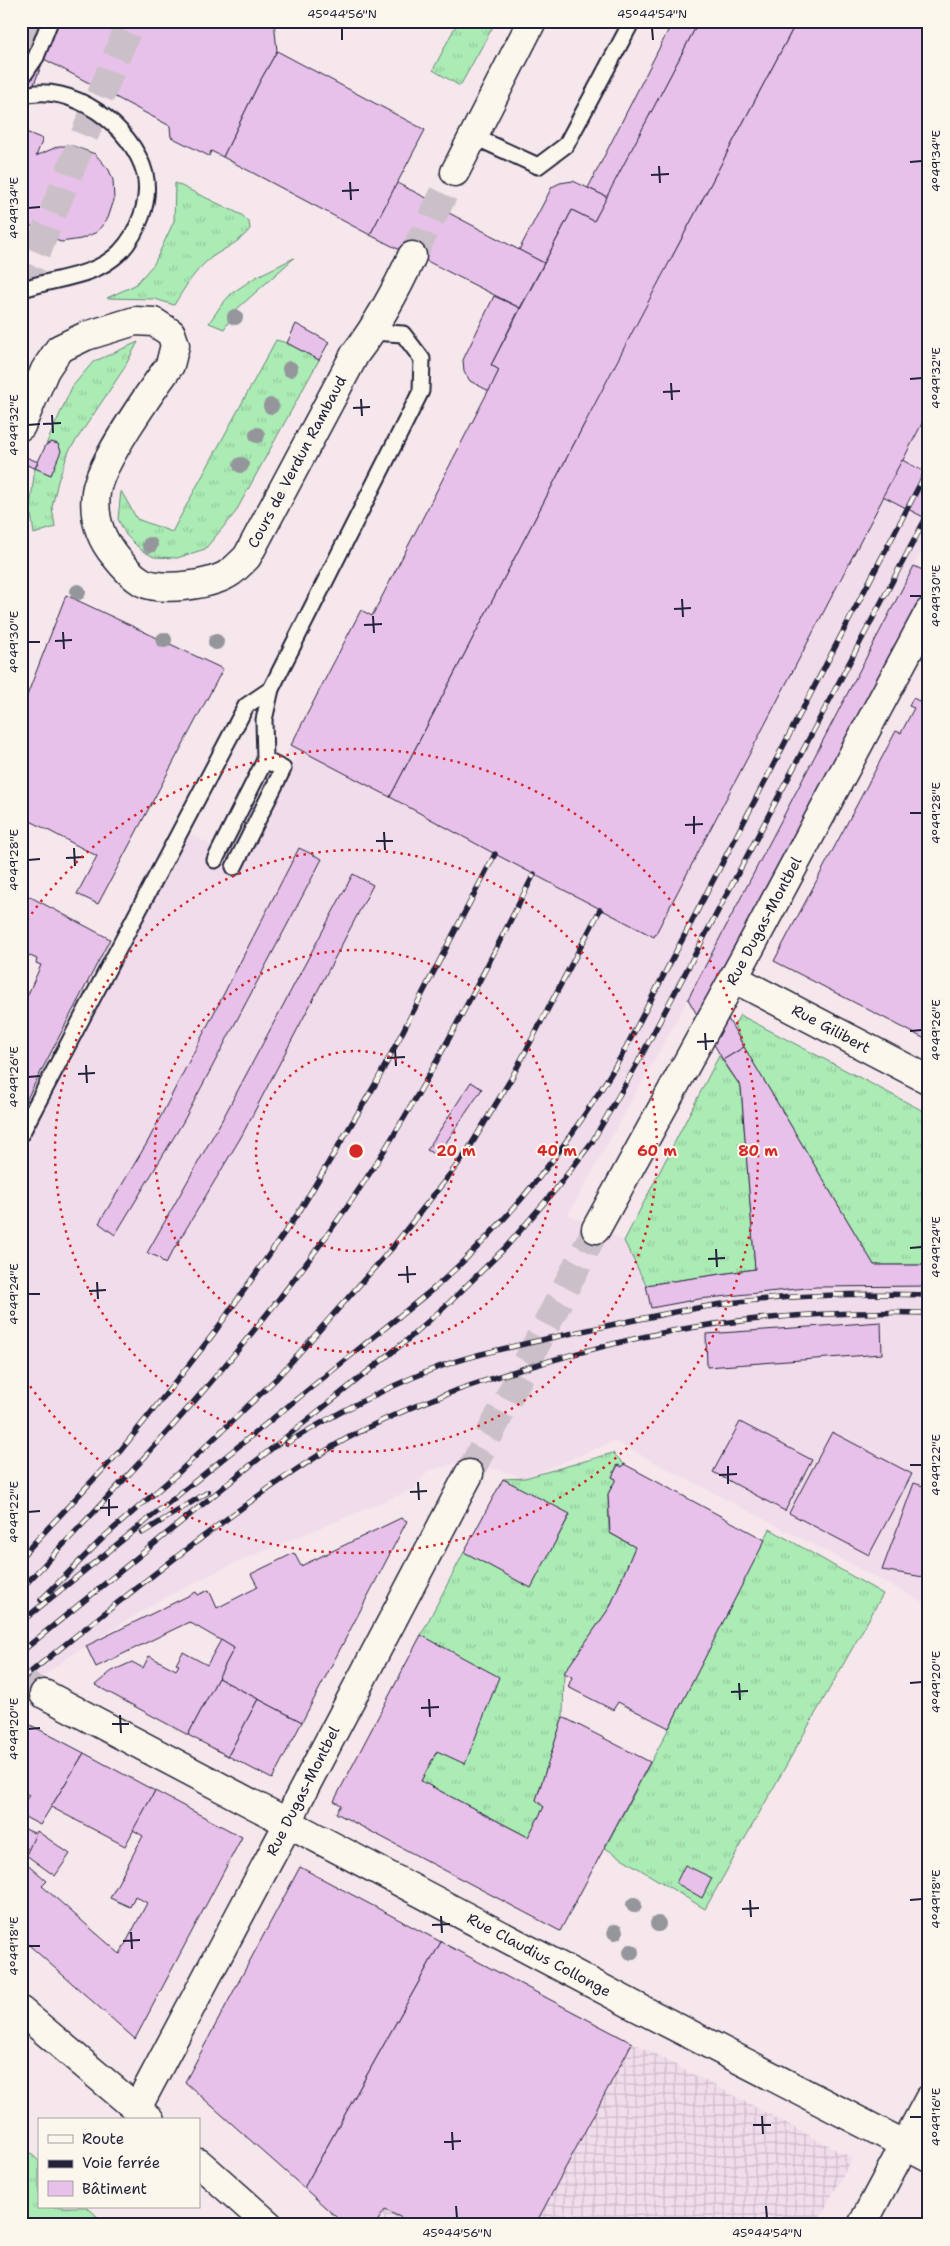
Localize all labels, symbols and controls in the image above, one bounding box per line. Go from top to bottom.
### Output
text: 45°44'56"N [307,6,377,22]
text: 45°44'54"N [617,6,687,22]
text: 4°49'34"E [928,130,944,192]
text: 4°49'34"E [6,177,22,239]
text: 4°49'32"E [928,347,944,409]
street label: Cours de Verdun Rambaud [243,372,351,552]
text: 4°49'32"E [6,394,22,456]
text: 4°49'30"E [928,565,944,627]
text: 4°49'30"E [6,611,22,673]
text: 4°49'28"E [928,782,944,844]
text: 4°49'28"E [6,829,22,891]
street label: Rue Dugas-Montbel [722,853,807,989]
text: 4°49'26"E [928,999,944,1061]
street label: Rue Gilibert [788,1000,874,1058]
text: 4°49'26"E [6,1046,22,1108]
text: 20 m [436,1141,476,1161]
text: 40 m [537,1141,577,1161]
text: 60 m [637,1141,677,1161]
text: 80 m [738,1141,778,1161]
centre of rings [347,1142,365,1160]
text: 4°49'24"E [928,1216,944,1278]
text: 4°49'24"E [6,1263,22,1325]
text: 4°49'22"E [928,1434,944,1496]
text: 4°49'22"E [6,1481,22,1543]
text: 4°49'20"E [928,1651,944,1713]
text: 4°49'20"E [6,1698,22,1760]
street label: Rue Dugas-Montbel [262,1722,345,1859]
text: 4°49'18"E [928,1869,944,1929]
street label: Rue Claudius Collonge [463,1909,615,2001]
text: 4°49'18"E [6,1916,22,1976]
text: 4°49'16"E [928,2088,944,2146]
legend [38,2118,200,2208]
text: Route [82,2129,124,2149]
text: Voie ferrée [82,2153,160,2173]
text: Bâtiment [82,2179,147,2199]
text: 45°44'56"N [422,2225,492,2241]
text: 45°44'54"N [732,2225,802,2241]

